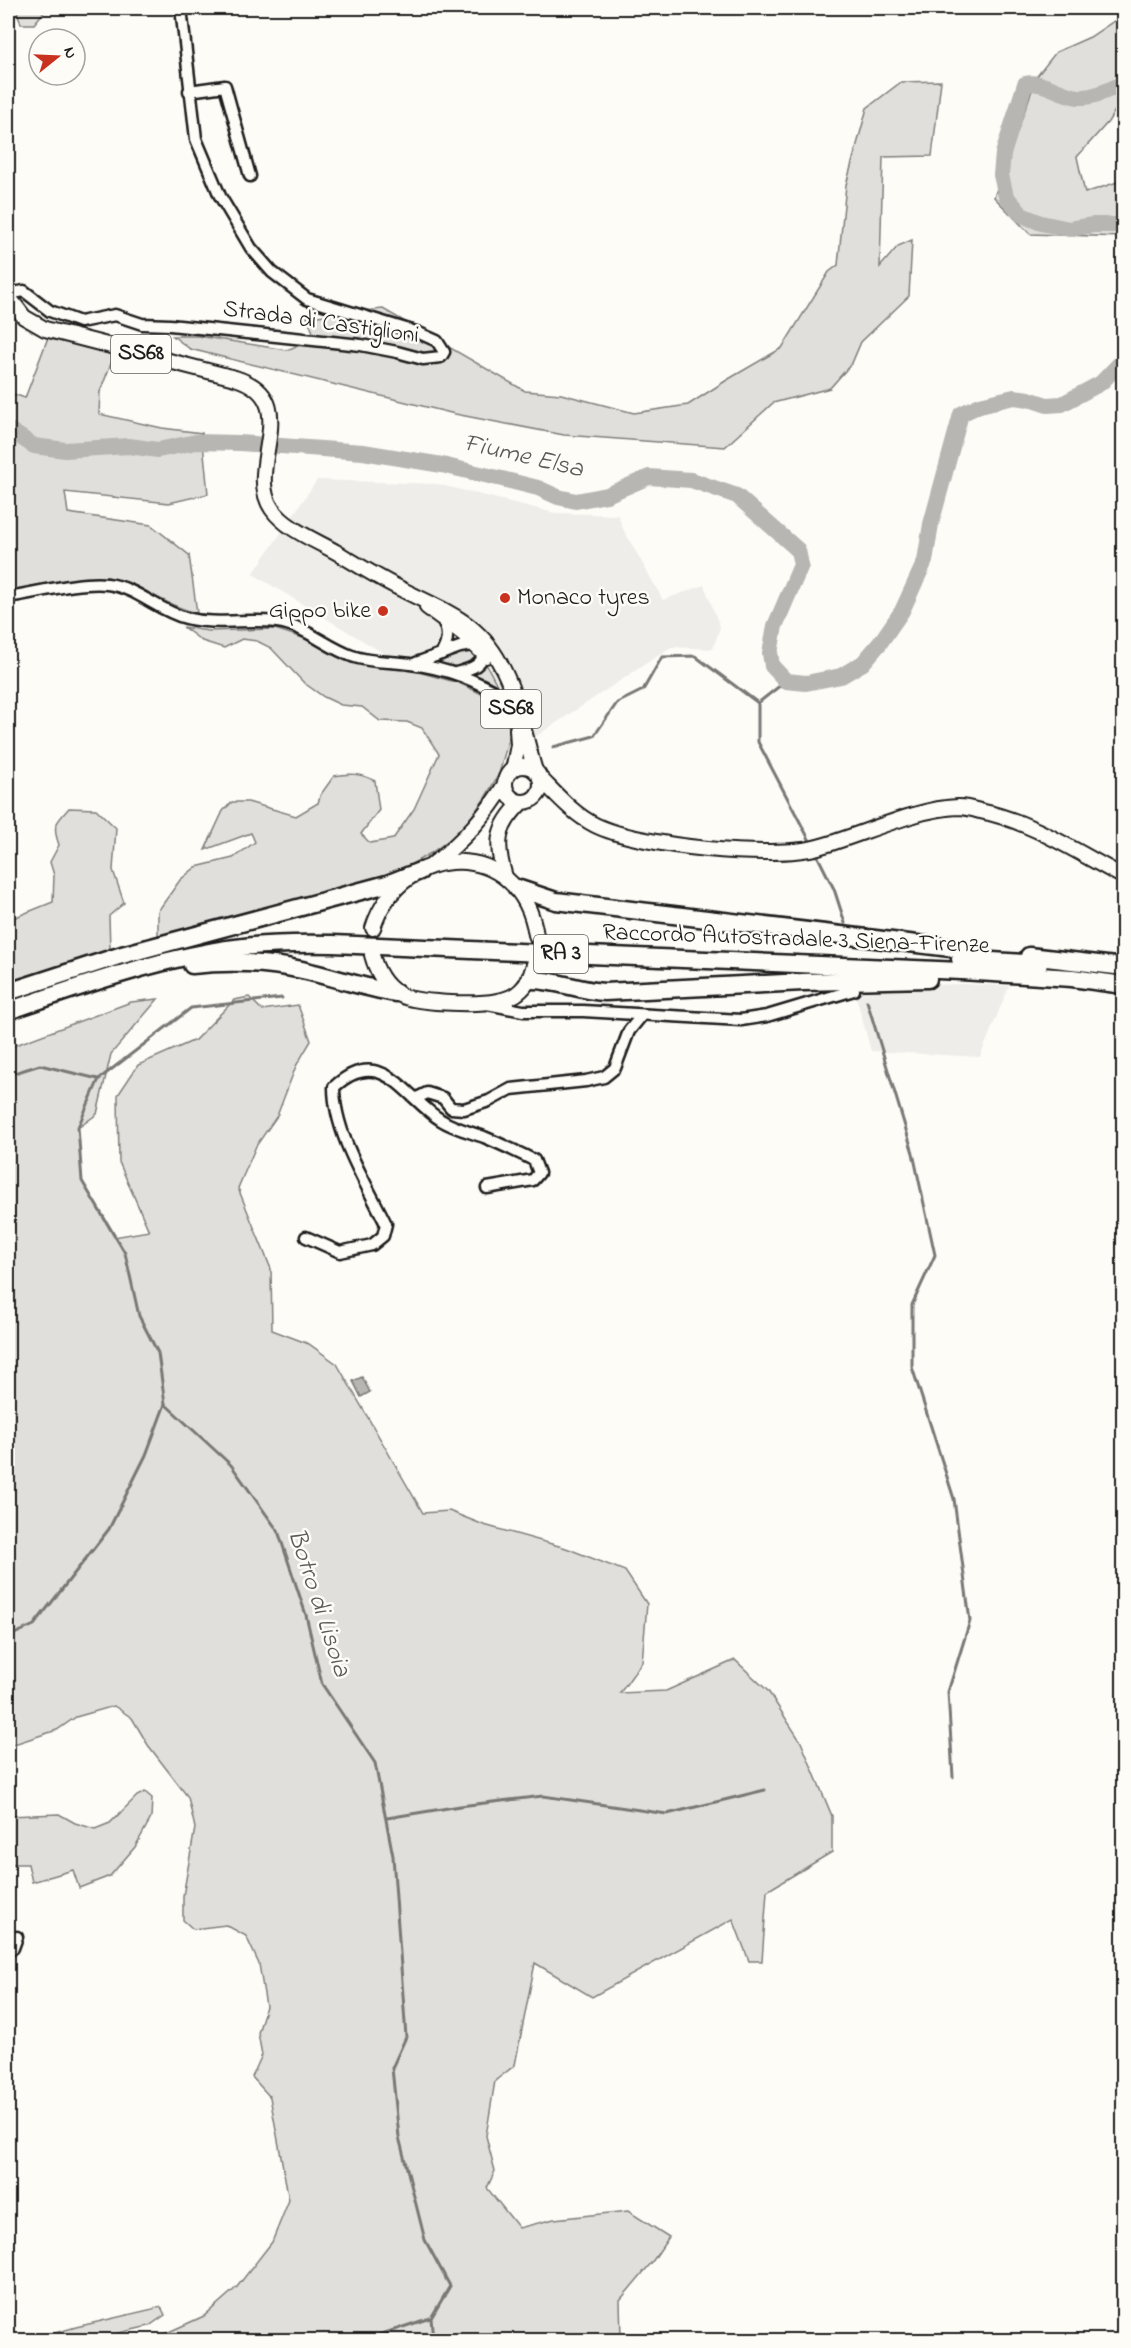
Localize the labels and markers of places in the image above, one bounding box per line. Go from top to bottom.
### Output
place label: Monaco tyres [517,581,650,617]
marker: Monaco tyres [498,591,512,605]
place label: Gippo bike [269,594,371,629]
marker: Gippo bike [376,604,390,618]

